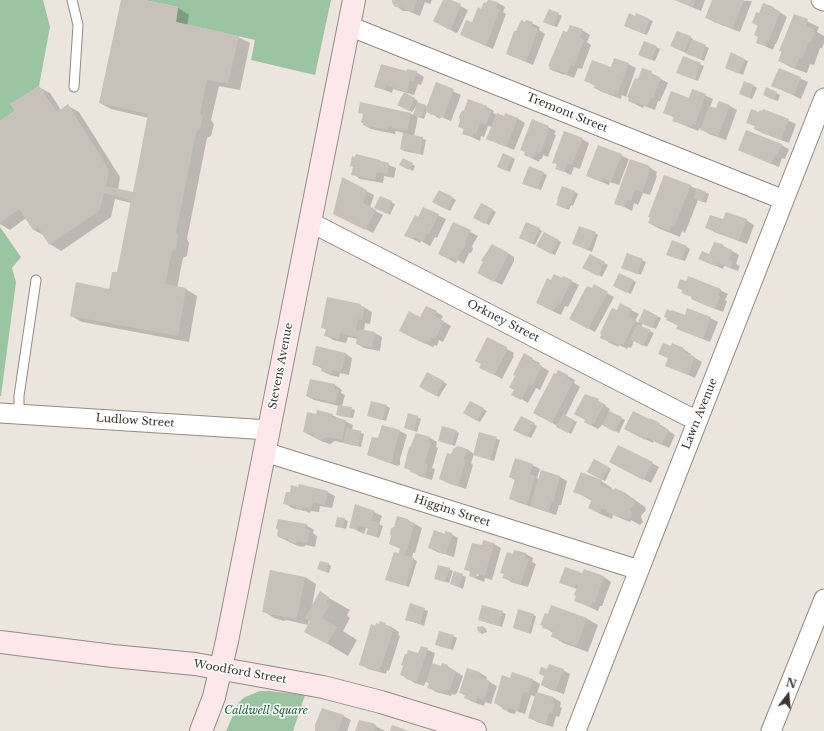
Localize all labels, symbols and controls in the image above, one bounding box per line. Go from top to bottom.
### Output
street label: Tremont Street [524,91,610,135]
street label: Orkney Street [465,297,541,345]
street label: Stevens Avenue [266,322,296,410]
street label: Lawn Avenue [680,376,720,452]
street label: Ludlow Street [95,412,175,430]
street label: Higgins Street [412,492,492,530]
street label: Woodford Street [192,657,288,687]
north arrow [768,675,808,715]
text: N [784,675,798,692]
park label: Caldwell Square [224,704,308,718]

